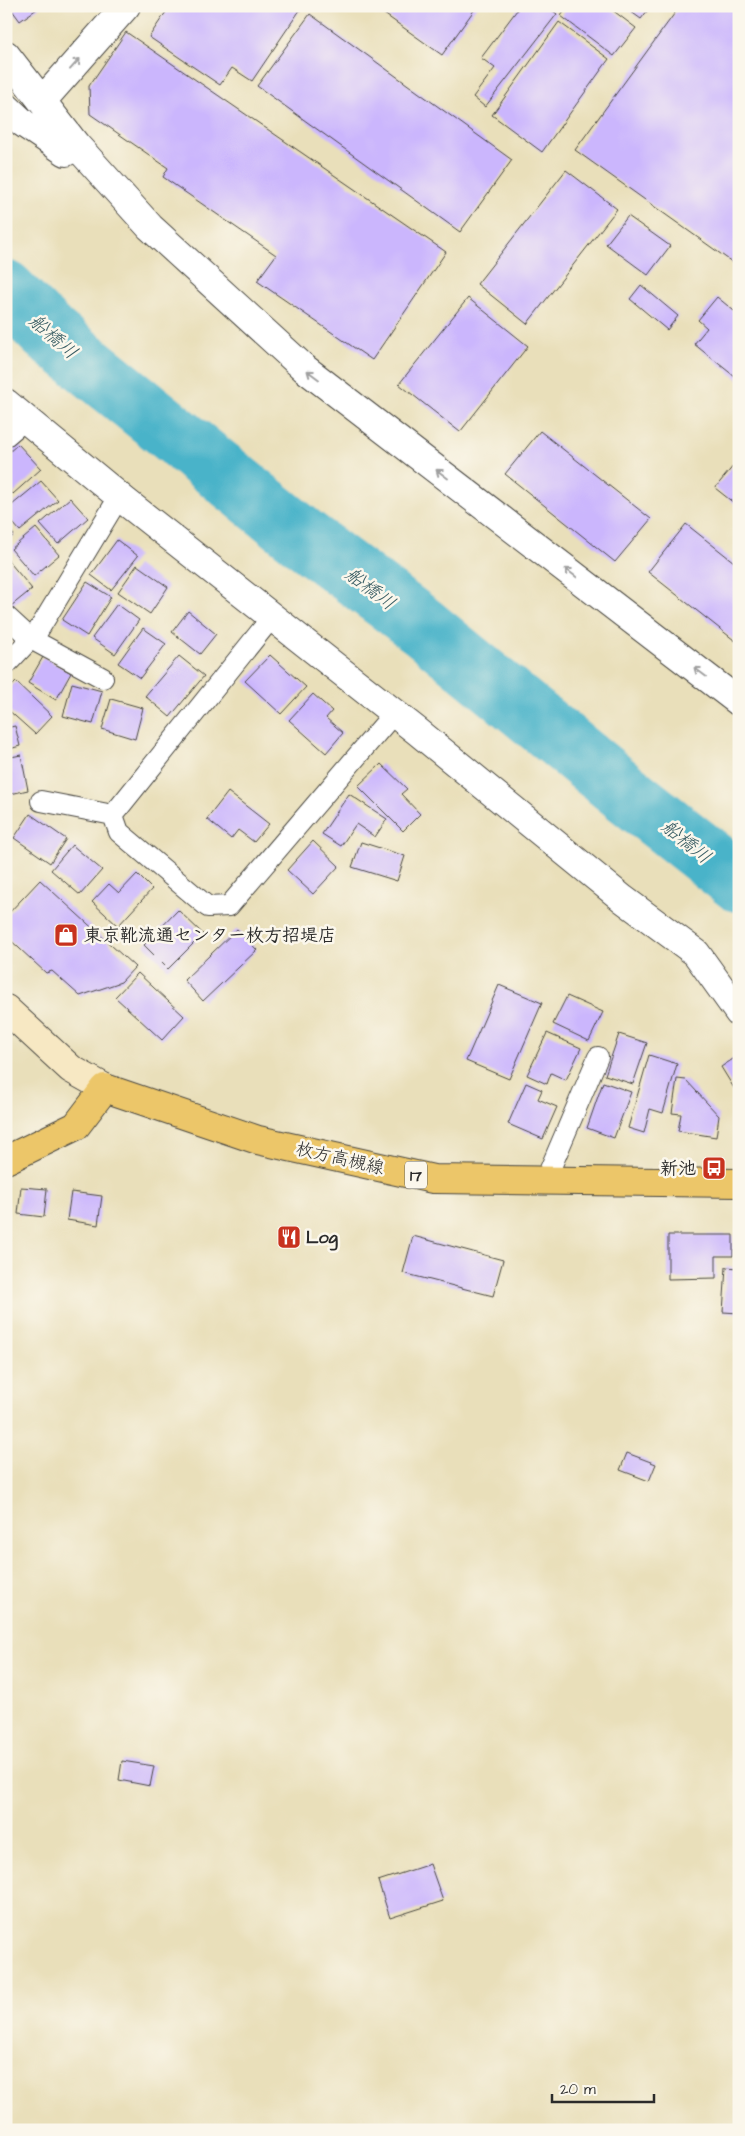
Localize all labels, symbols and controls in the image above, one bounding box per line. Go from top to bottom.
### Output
one-way arrow [69,58,81,71]
water label: 船橋川 [23,308,83,366]
one-way arrow [307,370,320,381]
one-way arrow [435,469,449,479]
water label: 船橋川 [339,561,401,617]
one-way arrow [564,568,578,578]
one-way arrow [693,667,707,677]
water label: 船橋川 [655,814,717,871]
shop icon: 東京靴流通センター枚方招堤店 [53,922,79,948]
place label: 東京靴流通センター枚方招堤店 [84,923,336,948]
street label: 枚方高槻線 [293,1136,387,1181]
bus stop icon: 新池 [701,1155,727,1181]
place label: 新池 [660,1156,696,1181]
road number: 17 [405,1162,427,1188]
restaurant icon: Log [276,1224,302,1250]
place label: Log [306,1225,339,1251]
scale bar [552,2071,655,2103]
text: 20 m [560,2079,596,2100]

